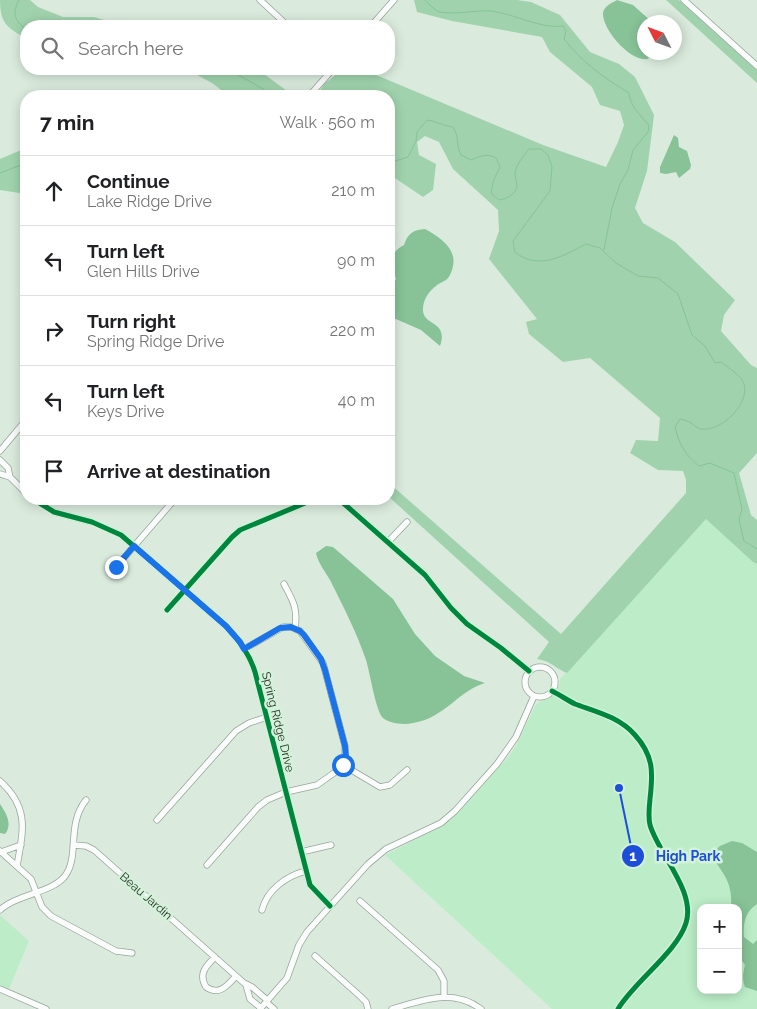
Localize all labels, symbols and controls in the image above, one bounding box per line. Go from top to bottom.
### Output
north arrow [637,15,682,60]
search box [20,20,395,75]
icon: search [38,34,66,62]
text: Search here [78,37,184,59]
text: 7 min [40,110,94,135]
text: Walk · 560 m [279,113,375,132]
text: Continue [87,170,170,192]
icon: ahead [40,177,68,205]
text: 210 m [331,181,375,200]
text: Lake Ridge Drive [87,192,212,211]
text: Turn left [87,240,164,262]
icon: left [40,247,68,275]
text: 90 m [337,251,375,270]
text: Glen Hills Drive [87,262,200,281]
text: Turn right [87,310,176,332]
icon: right [40,317,68,345]
text: 220 m [330,321,375,340]
text: Spring Ridge Drive [87,332,224,351]
text: Turn left [87,380,164,402]
icon: left [40,387,68,415]
text: 40 m [338,391,375,410]
text: Keys Drive [87,402,164,421]
icon: arrive [40,457,68,485]
text: Arrive at destination [87,460,271,482]
route end [105,556,128,579]
street label: Spring Ridge Drive [259,670,297,774]
route start [332,754,355,777]
callout: High Park [621,842,730,871]
text: 1 [629,847,637,865]
text: High Park [656,848,720,864]
street label: Beau Jardin [117,869,175,923]
map controls [697,904,742,994]
button: + [697,904,742,949]
button: − [697,949,742,994]

